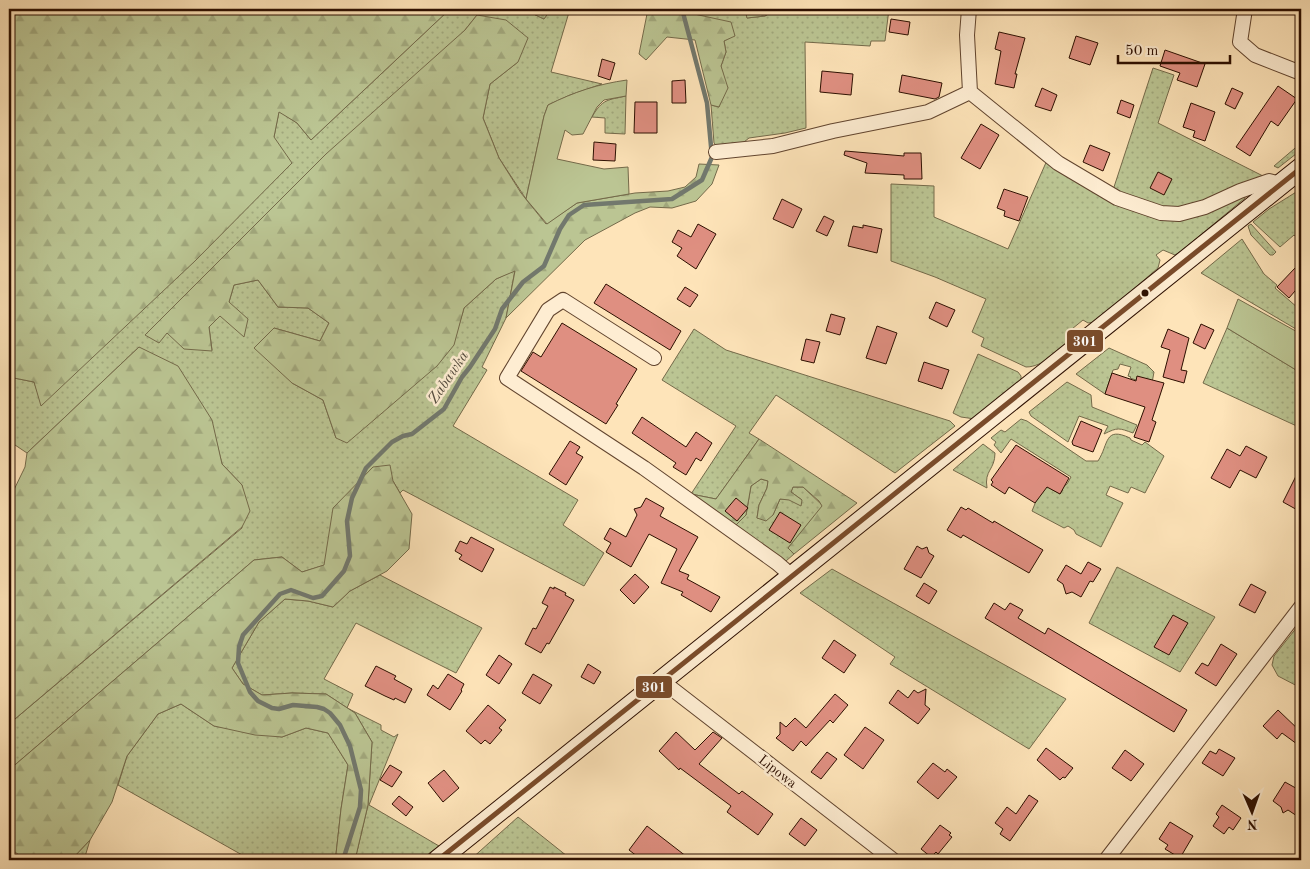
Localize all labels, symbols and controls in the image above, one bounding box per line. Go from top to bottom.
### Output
scale bar [1118,32,1230,64]
text: 50 m [1125,44,1159,59]
unlabelled marker [1140,288,1150,298]
line badge: 301 [1066,329,1104,353]
text: 301 [1073,335,1097,349]
water label: Zabawka [426,349,472,407]
line badge: 301 [635,675,673,699]
text: 301 [642,681,666,695]
street label: Lipowa [756,753,799,791]
north arrow [1228,786,1278,836]
text: N [1247,817,1258,831]

